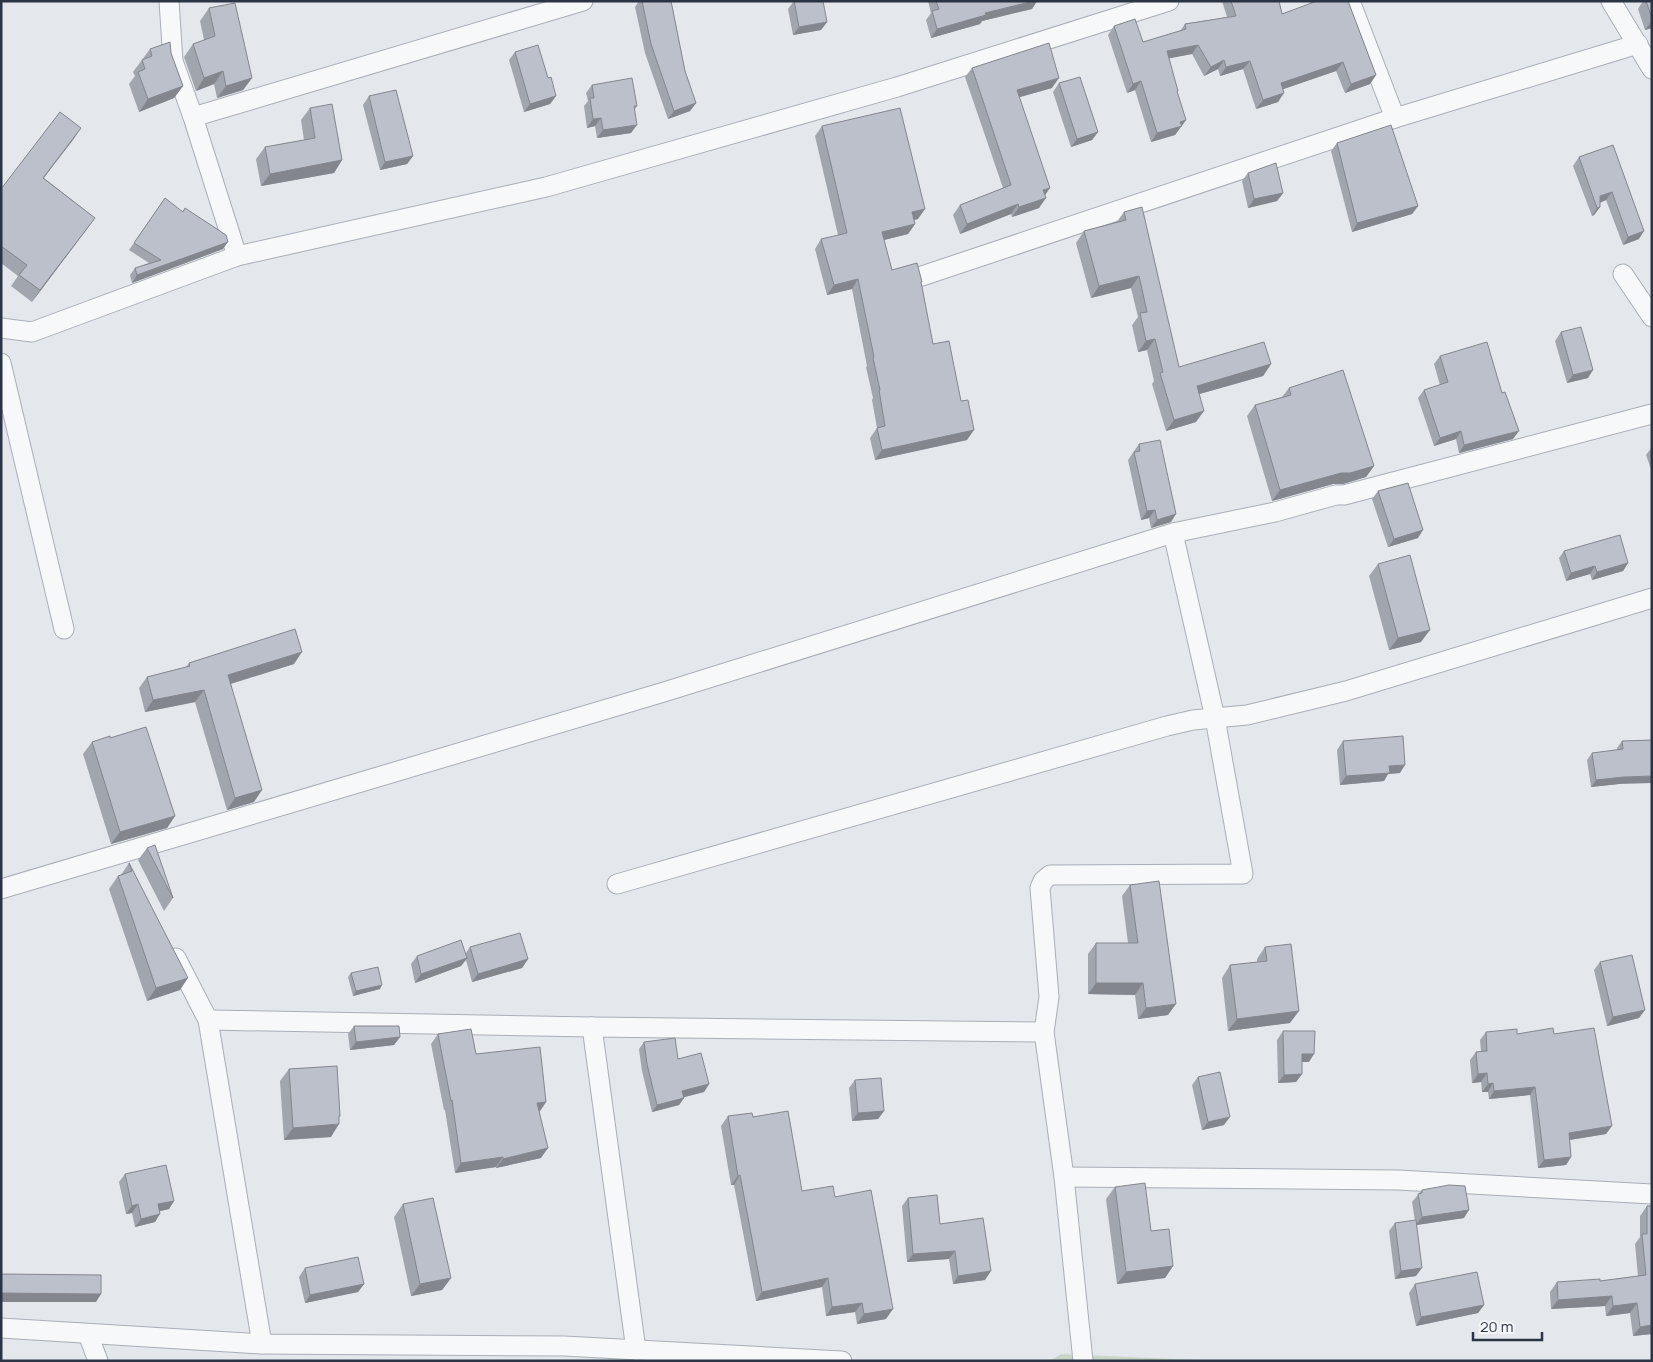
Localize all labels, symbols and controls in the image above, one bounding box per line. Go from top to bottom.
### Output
scale bar [1473,1310,1542,1342]
text: 20 m [1480,1316,1513,1337]

